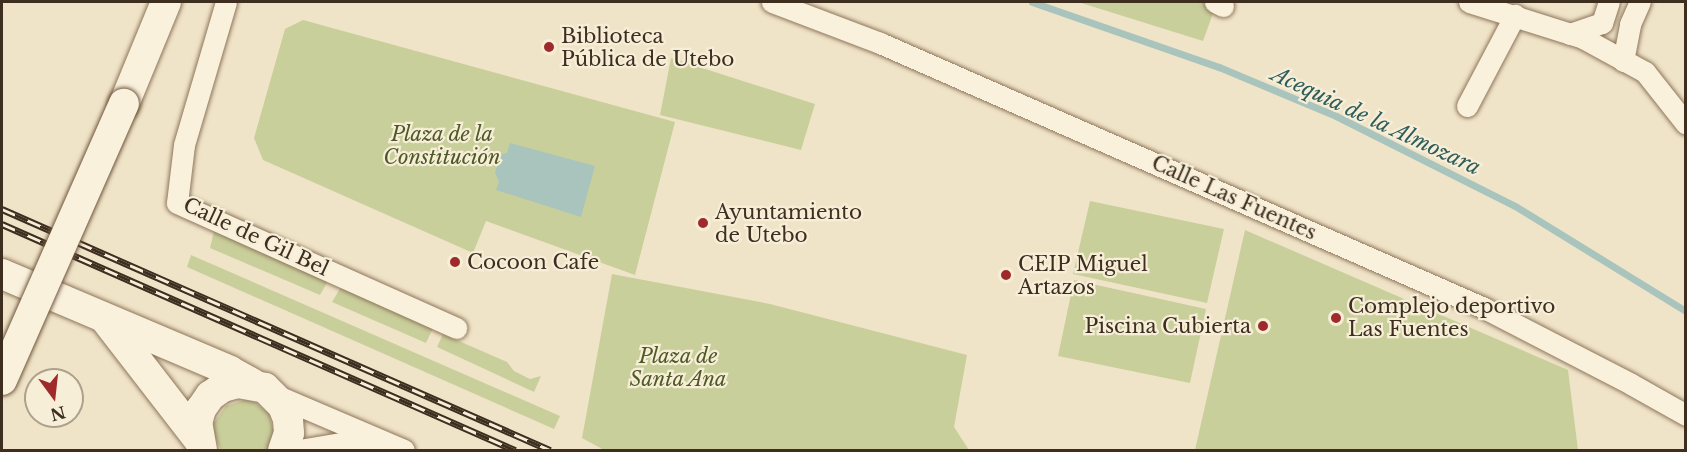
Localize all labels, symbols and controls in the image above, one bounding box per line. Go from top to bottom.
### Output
place label: Biblioteca Pública de Utebo [561,24,735,71]
marker: Biblioteca Pública de Utebo [542,40,556,54]
water label: Acequia de la Almozara [1267,61,1485,181]
park label: Plaza de la Constitución [383,123,501,170]
street label: Calle Las Fuentes [1148,151,1320,245]
street label: Calle de Gil Bel [179,193,333,281]
place label: Ayuntamiento de Utebo [715,200,862,247]
marker: Ayuntamiento de Utebo [696,216,710,230]
place label: Cocoon Cafe [467,250,599,274]
place label: CEIP Miguel Artazos [1018,252,1148,299]
marker: Cocoon Cafe [448,255,462,269]
marker: CEIP Miguel Artazos [999,268,1013,282]
place label: Complejo deportivo Las Fuentes [1348,294,1555,341]
marker: Complejo deportivo Las Fuentes [1329,311,1343,325]
place label: Piscina Cubierta [1084,314,1251,338]
marker: Piscina Cubierta [1256,319,1270,333]
park label: Plaza de Santa Ana [629,345,727,392]
north arrow [24,368,84,428]
text: N [48,402,68,425]

